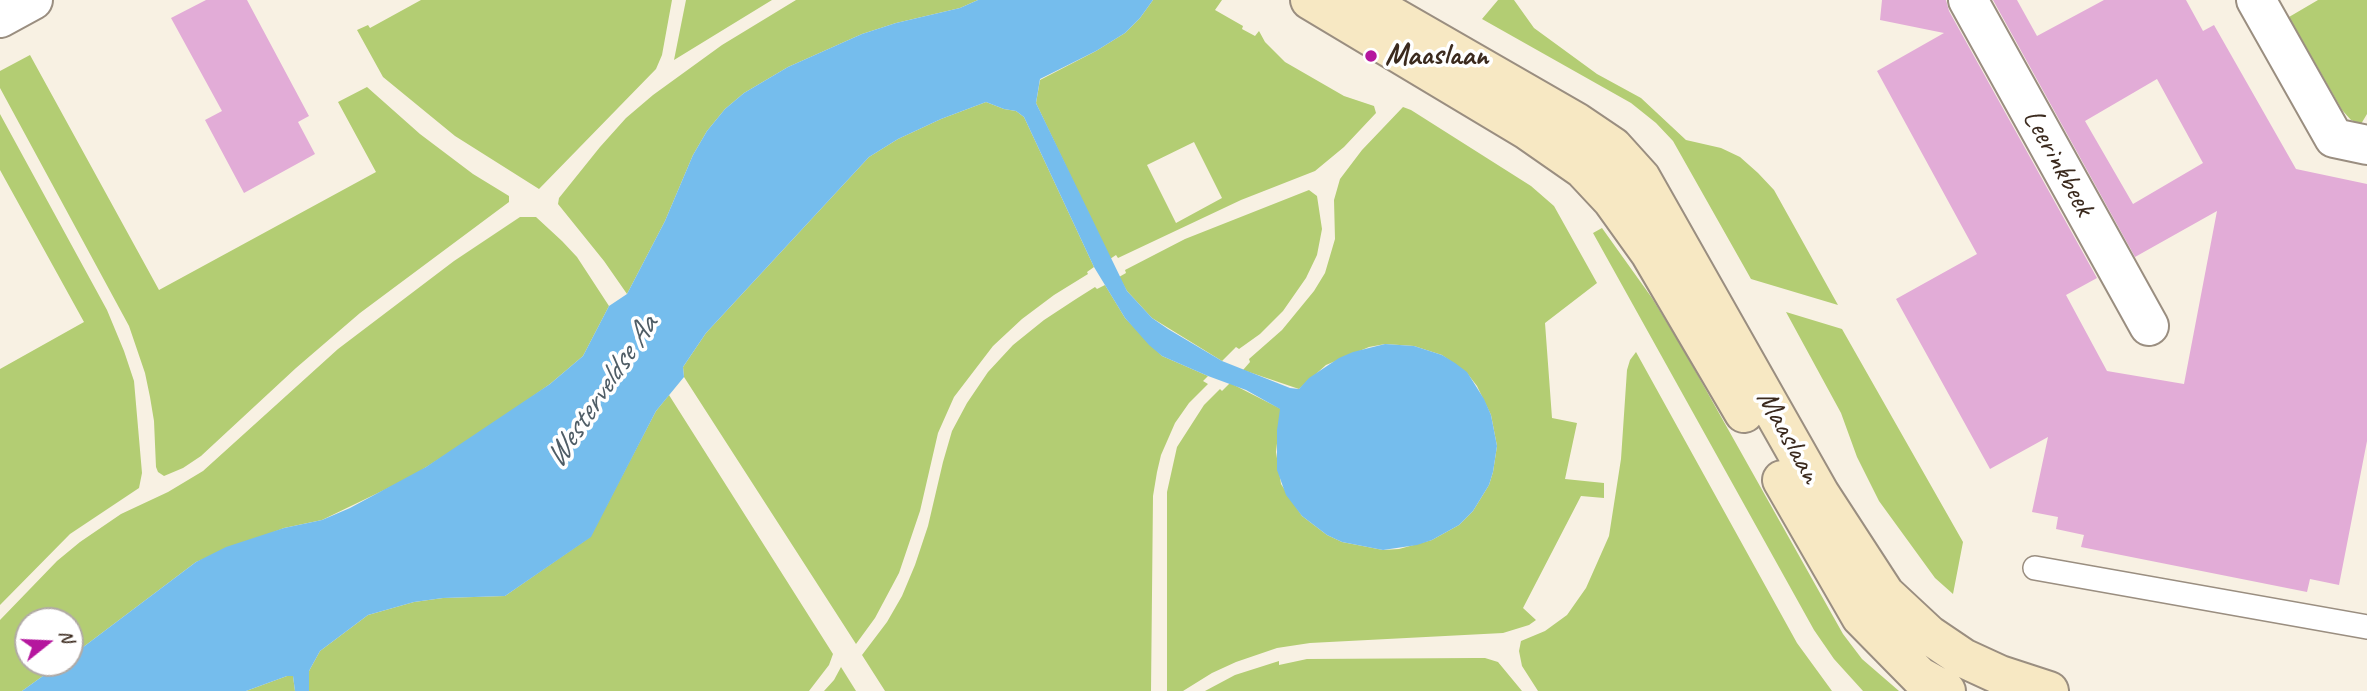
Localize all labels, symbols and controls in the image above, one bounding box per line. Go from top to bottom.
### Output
place label: Maaslaan [1385,38,1488,74]
marker: Maaslaan [1363,48,1379,64]
street label: Leerinkbeek [2014,103,2102,223]
water label: Westerveldse Aa [537,309,667,475]
street label: Maaslaan [1748,384,1828,490]
north arrow [14,607,84,677]
text: N [54,627,80,645]

